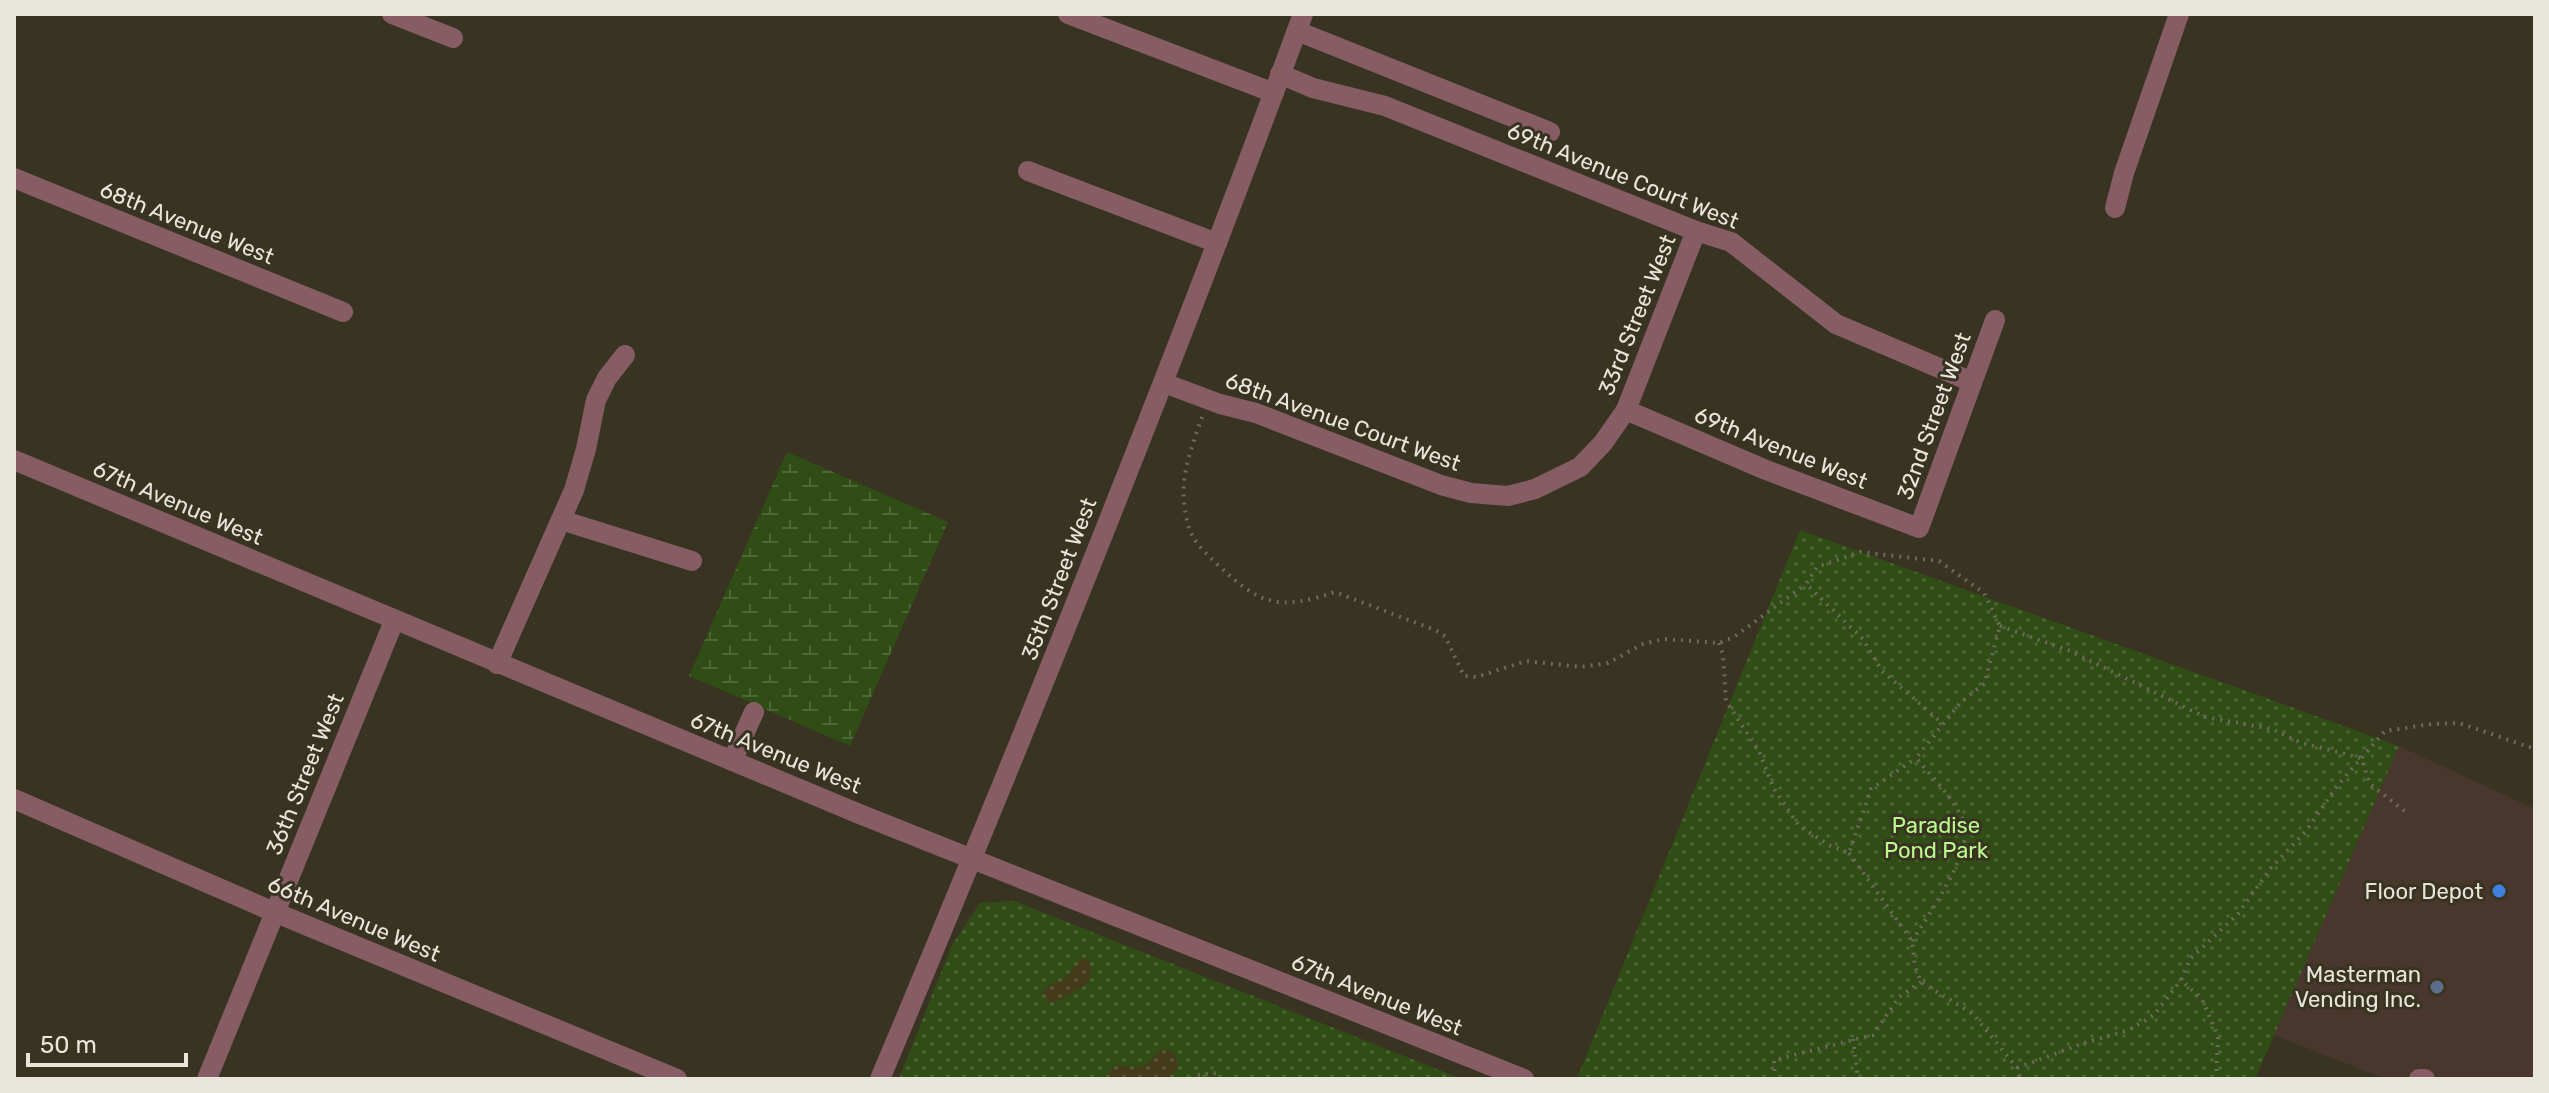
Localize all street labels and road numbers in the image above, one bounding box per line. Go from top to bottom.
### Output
street label: 69th Avenue Court West [1503,117,1743,235]
street label: 68th Avenue West [96,176,278,270]
street label: 33rd Street West [1592,230,1682,399]
street label: 32nd Street West [1891,328,1977,503]
street label: 68th Avenue Court West [1222,367,1465,477]
street label: 69th Avenue West [1690,401,1872,495]
street label: 67th Avenue West [89,455,267,551]
street label: 35th Street West [1016,494,1102,664]
street label: 36th Street West [260,689,350,859]
street label: 67th Avenue West [687,706,866,800]
street label: 66th Avenue West [264,870,445,968]
street label: 67th Avenue West [1288,948,1467,1042]

